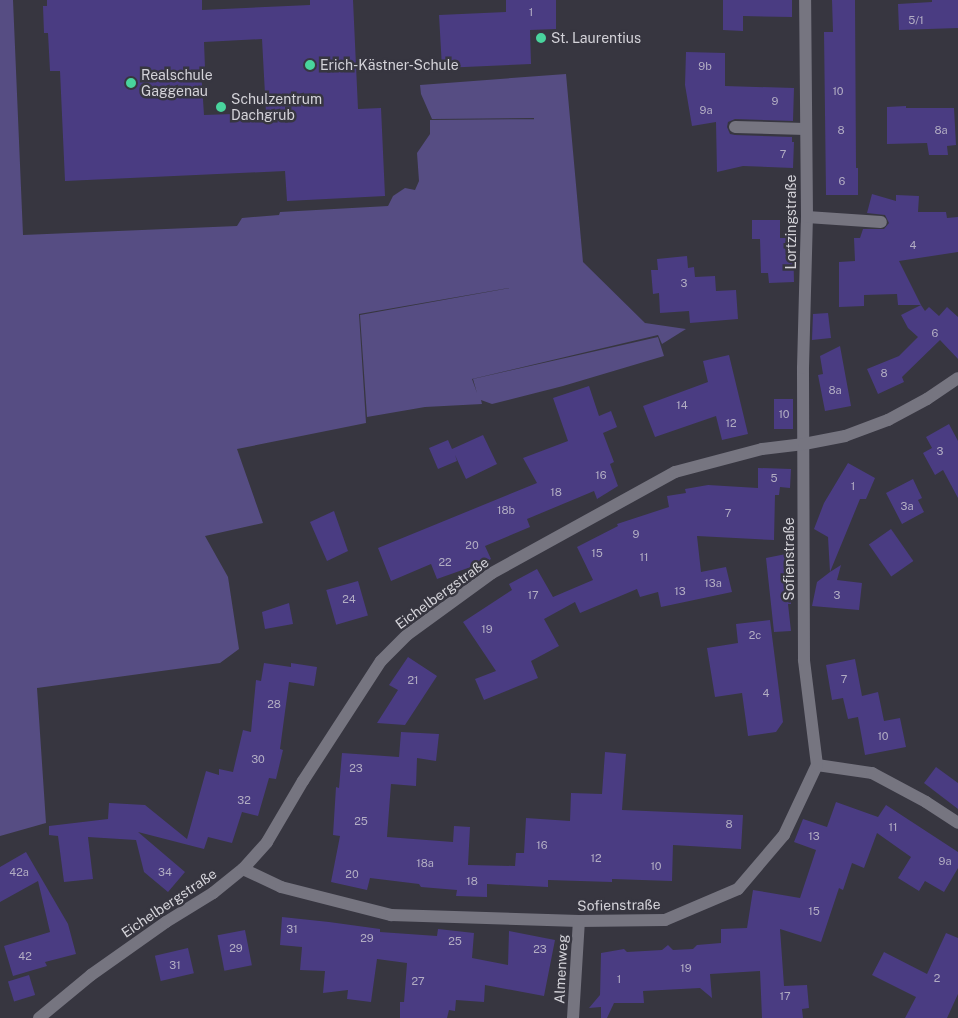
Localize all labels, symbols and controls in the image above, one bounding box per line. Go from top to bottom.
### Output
house number: 1 [529,5,533,19]
house number: 5/1 [908,13,924,27]
place label: St. Laurentius [551,30,641,46]
marker: St. Laurentius [535,32,547,44]
place label: Erich-Kästner-Schule [320,57,459,73]
marker: Erich-Kästner-Schule [304,59,316,71]
house number: 9b [698,59,712,73]
place label: Realschule Gaggenau [141,67,213,100]
marker: Realschule Gaggenau [125,77,137,89]
house number: 10 [832,84,844,98]
place label: Schulzentrum Dachgrub [231,91,322,124]
house number: 9 [772,94,778,108]
marker: Schulzentrum Dachgrub [215,101,227,113]
house number: 9a [700,103,712,117]
house number: 8 [837,123,845,137]
house number: 8a [934,123,948,137]
house number: 7 [780,147,786,161]
house number: 6 [839,174,845,188]
street label: Lortzingstraße [783,175,799,269]
house number: 4 [910,238,916,252]
house number: 3 [681,276,687,290]
house number: 6 [932,326,938,340]
house number: 8 [880,366,888,380]
house number: 8a [828,383,842,397]
house number: 14 [676,398,688,412]
house number: 10 [778,407,790,421]
house number: 12 [725,416,737,430]
house number: 3 [937,444,943,458]
house number: 16 [595,468,607,482]
house number: 5 [770,471,778,485]
house number: 1 [851,479,855,493]
house number: 18 [550,485,562,499]
house number: 3a [900,499,914,513]
house number: 18b [497,503,515,517]
house number: 7 [725,506,731,520]
street label: Sofienstraße [781,517,797,601]
house number: 9 [633,527,639,541]
house number: 20 [465,538,479,552]
house number: 15 [591,546,603,560]
house number: 11 [640,550,648,564]
street label: Eichelbergstraße [392,554,492,632]
house number: 22 [438,555,452,569]
house number: 13a [704,576,722,590]
house number: 13 [674,584,686,598]
house number: 17 [527,588,539,602]
house number: 3 [834,588,840,602]
house number: 24 [342,592,356,606]
house number: 19 [481,622,493,636]
house number: 2c [749,628,761,642]
house number: 7 [841,672,847,686]
house number: 21 [407,673,419,687]
house number: 4 [763,686,769,700]
house number: 28 [267,697,281,711]
house number: 10 [877,729,889,743]
house number: 30 [251,752,265,766]
house number: 23 [349,761,363,775]
house number: 32 [237,793,251,807]
house number: 25 [354,814,368,828]
house number: 8 [725,817,733,831]
house number: 11 [889,820,897,834]
house number: 13 [808,829,820,843]
house number: 16 [536,838,548,852]
house number: 12 [590,851,602,865]
house number: 9a [939,854,951,868]
house number: 18a [416,856,434,870]
house number: 10 [650,859,662,873]
house number: 42a [9,865,29,879]
street label: Eichelbergstraße [118,865,220,941]
house number: 34 [158,865,172,879]
house number: 20 [345,867,359,881]
house number: 18 [466,874,478,888]
street label: Sofienstraße [577,896,661,914]
house number: 15 [808,904,820,918]
house number: 31 [286,922,298,936]
house number: 29 [360,931,374,945]
house number: 25 [448,934,462,948]
street label: Almenweg [551,934,571,1004]
house number: 29 [229,941,243,955]
house number: 23 [533,942,547,956]
house number: 42 [18,949,32,963]
house number: 31 [169,958,181,972]
house number: 19 [680,961,692,975]
house number: 2 [934,971,940,985]
house number: 1 [617,972,621,986]
house number: 27 [411,974,425,988]
house number: 17 [779,989,791,1003]

